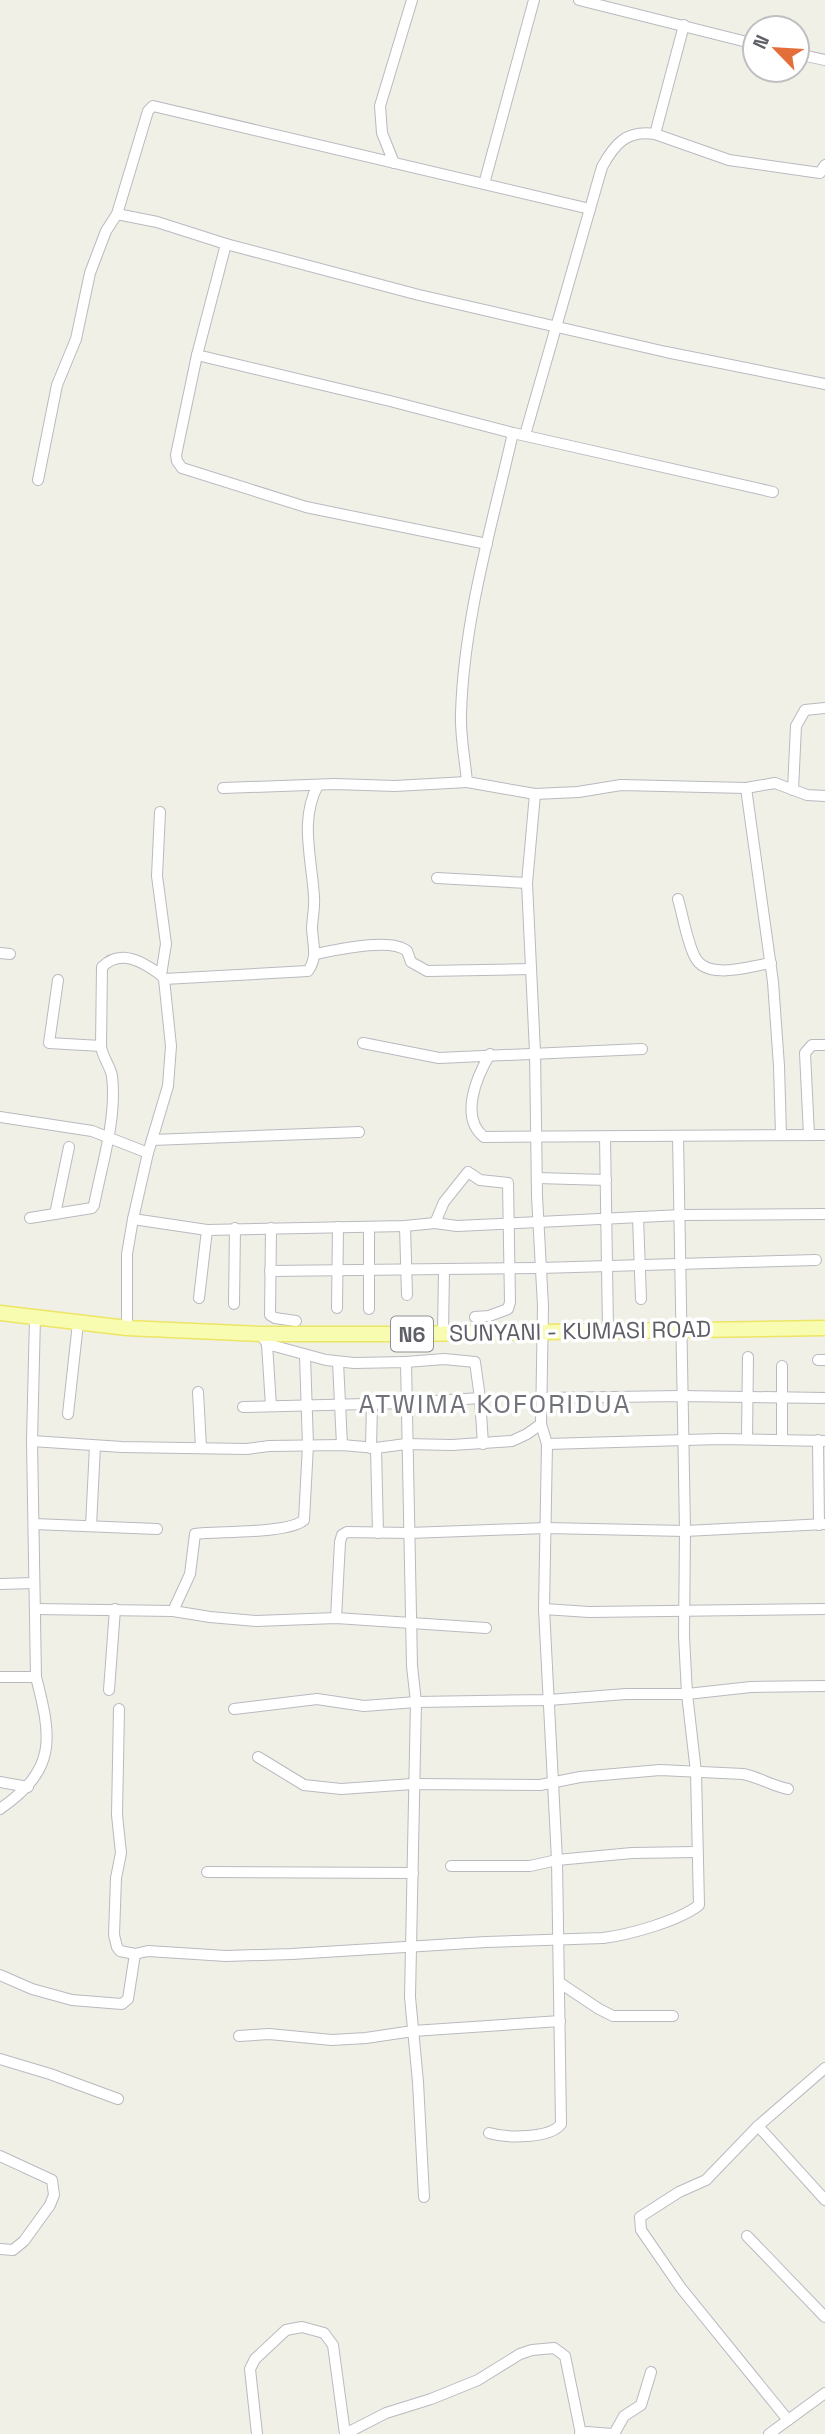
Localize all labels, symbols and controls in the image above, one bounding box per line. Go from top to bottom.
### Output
north arrow [741,14,811,84]
text: N [747,31,775,53]
street label: SUNYANI - KUMASI ROAD [449,1314,711,1348]
road number: N6 [391,1316,433,1352]
district label: ATWIMA KOFORIDUA [358,1387,632,1421]

